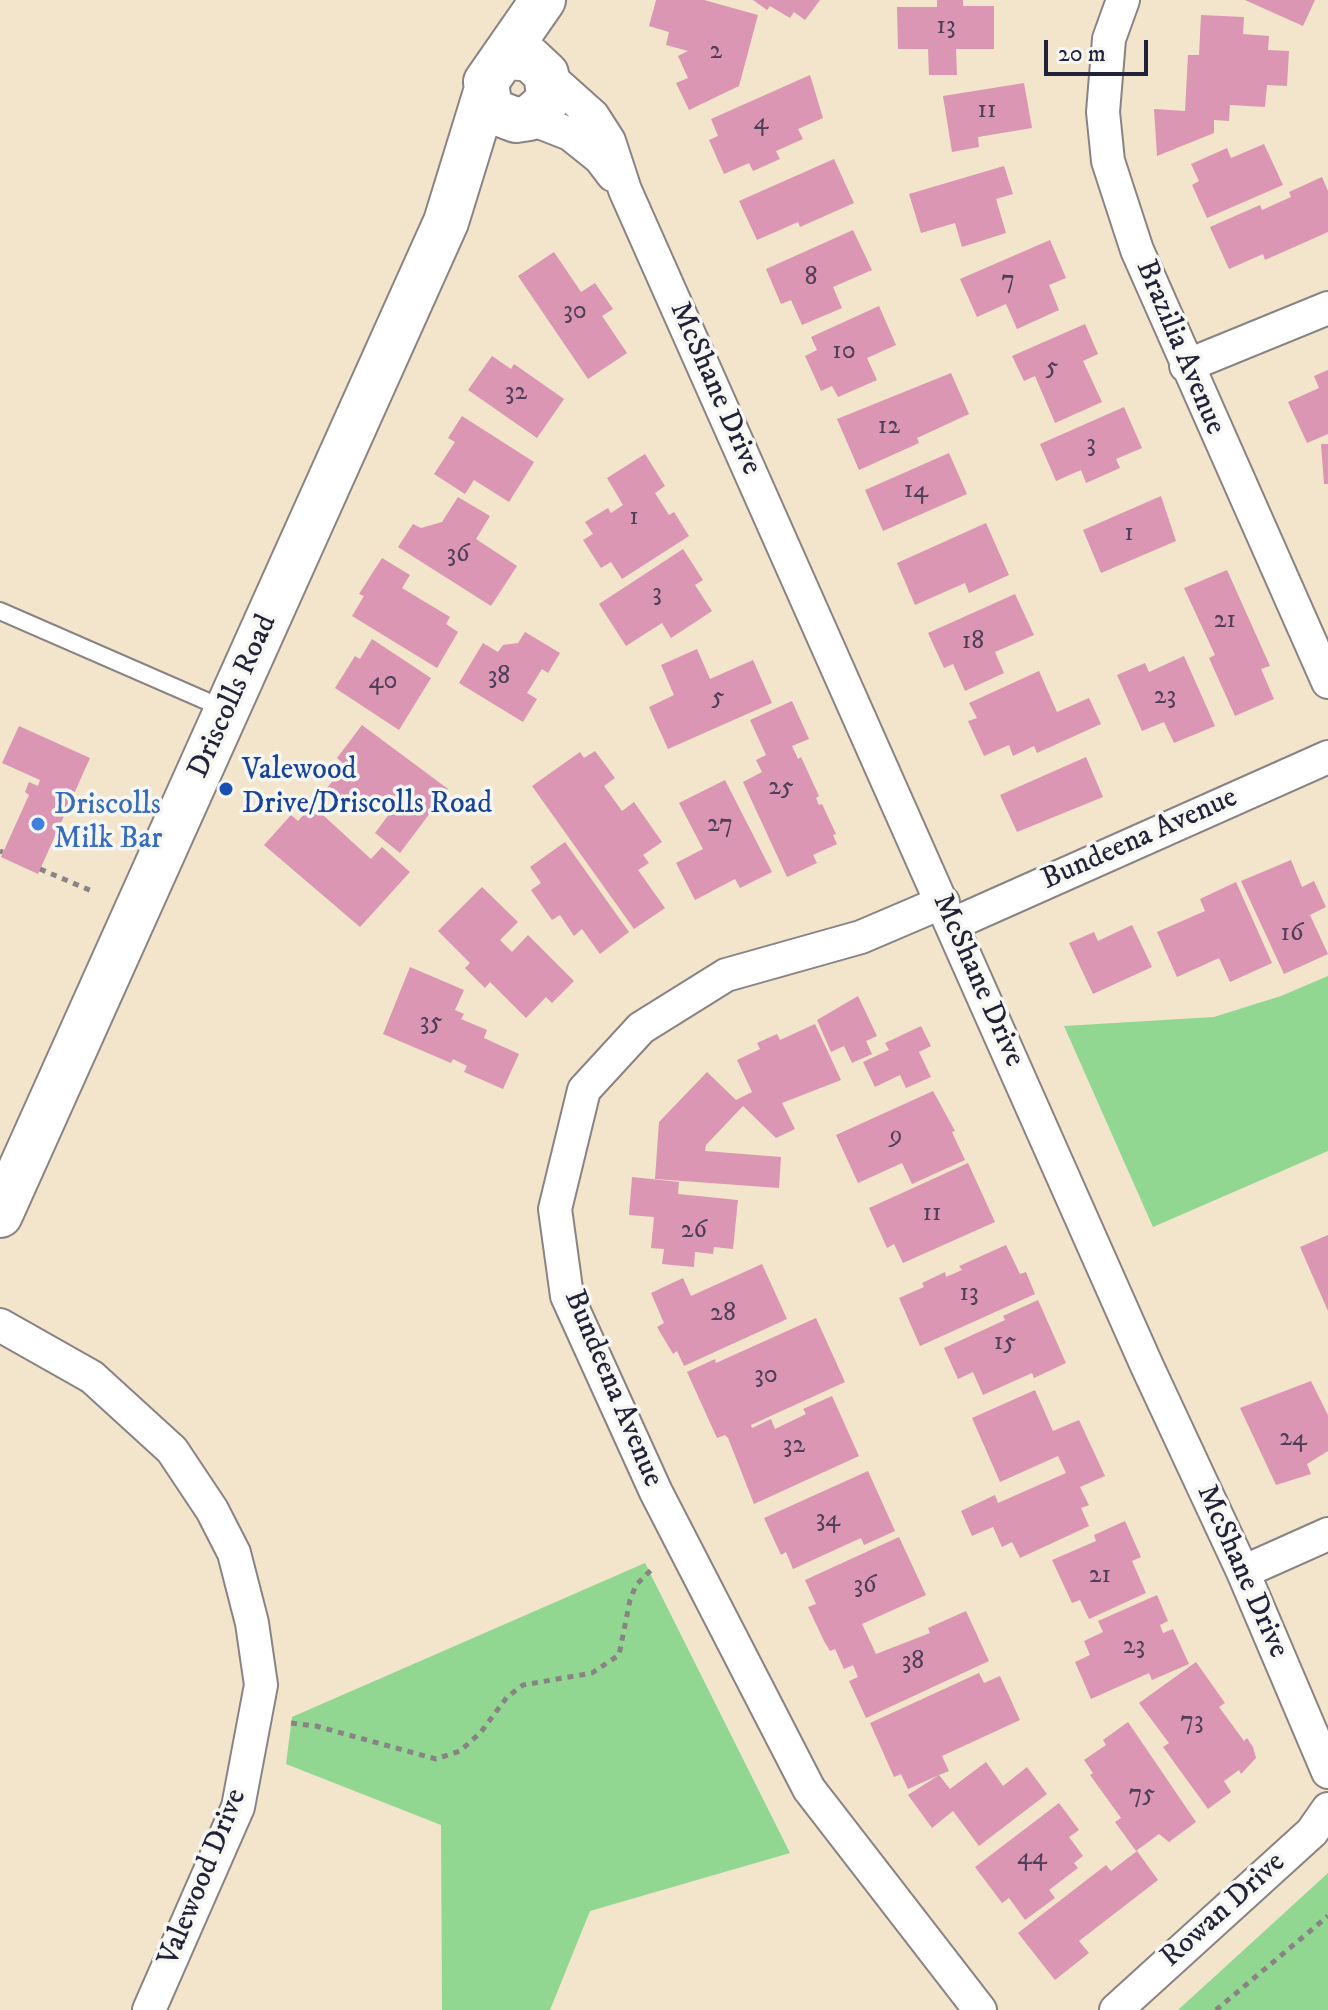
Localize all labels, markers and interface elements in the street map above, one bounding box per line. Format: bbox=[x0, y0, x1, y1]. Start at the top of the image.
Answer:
house number: 13 bbox=[936, 12, 956, 44]
scale bar bbox=[1048, 24, 1152, 74]
house number: 2 bbox=[710, 37, 722, 69]
text: 20 m bbox=[1058, 39, 1106, 69]
house number: 11 bbox=[977, 96, 997, 128]
house number: 4 bbox=[754, 108, 768, 140]
street label: Brazilia Avenue bbox=[1126, 255, 1232, 441]
house number: 8 bbox=[804, 263, 818, 295]
house number: 7 bbox=[1001, 266, 1015, 298]
house number: 30 bbox=[563, 297, 587, 329]
street label: McShane Drive bbox=[660, 297, 768, 481]
house number: 10 bbox=[832, 337, 856, 369]
house number: 5 bbox=[1046, 353, 1058, 385]
house number: 32 bbox=[505, 378, 527, 410]
house number: 12 bbox=[878, 412, 900, 444]
house number: 3 bbox=[1086, 430, 1096, 462]
house number: 14 bbox=[904, 476, 928, 508]
house number: 1 bbox=[629, 503, 639, 535]
house number: 1 bbox=[1124, 519, 1134, 551]
house number: 36 bbox=[446, 540, 470, 572]
house number: 3 bbox=[652, 579, 662, 611]
house number: 21 bbox=[1214, 606, 1236, 638]
street label: Driscolls Road bbox=[182, 610, 286, 784]
house number: 18 bbox=[962, 627, 984, 659]
house number: 38 bbox=[488, 662, 510, 694]
house number: 40 bbox=[369, 667, 397, 699]
house number: 23 bbox=[1154, 682, 1176, 714]
house number: 5 bbox=[712, 683, 724, 715]
place label: Valewood Drive/Driscolls Road bbox=[242, 754, 492, 824]
house number: 25 bbox=[768, 773, 794, 805]
marker: Valewood Drive/Driscolls Road bbox=[217, 780, 235, 798]
street label: Bundeena Avenue bbox=[1037, 781, 1243, 899]
place label: Driscolls Milk Bar bbox=[54, 789, 162, 860]
house number: 27 bbox=[707, 810, 733, 842]
marker: Driscolls Milk Bar bbox=[29, 815, 47, 833]
street label: McShane Drive bbox=[923, 889, 1031, 1073]
house number: 16 bbox=[1281, 919, 1303, 951]
house number: 35 bbox=[420, 1008, 442, 1040]
house number: 9 bbox=[890, 1121, 902, 1153]
house number: 11 bbox=[922, 1199, 942, 1231]
house number: 26 bbox=[681, 1216, 707, 1248]
house number: 13 bbox=[959, 1279, 979, 1311]
street label: Bundeena Avenue bbox=[554, 1285, 670, 1493]
house number: 28 bbox=[710, 1299, 736, 1331]
house number: 15 bbox=[994, 1328, 1016, 1360]
house number: 30 bbox=[754, 1361, 778, 1393]
house number: 24 bbox=[1279, 1424, 1307, 1456]
house number: 32 bbox=[783, 1431, 805, 1463]
street label: McShane Drive bbox=[1187, 1480, 1295, 1664]
house number: 34 bbox=[816, 1505, 840, 1537]
house number: 21 bbox=[1089, 1561, 1111, 1593]
house number: 36 bbox=[853, 1571, 877, 1603]
house number: 23 bbox=[1123, 1632, 1145, 1664]
house number: 38 bbox=[902, 1647, 924, 1679]
house number: 73 bbox=[1180, 1707, 1204, 1739]
house number: 75 bbox=[1129, 1780, 1155, 1812]
street label: Valewood Drive bbox=[152, 1784, 256, 1972]
house number: 44 bbox=[1017, 1843, 1047, 1875]
street label: Rowan Drive bbox=[1154, 1846, 1294, 1976]

